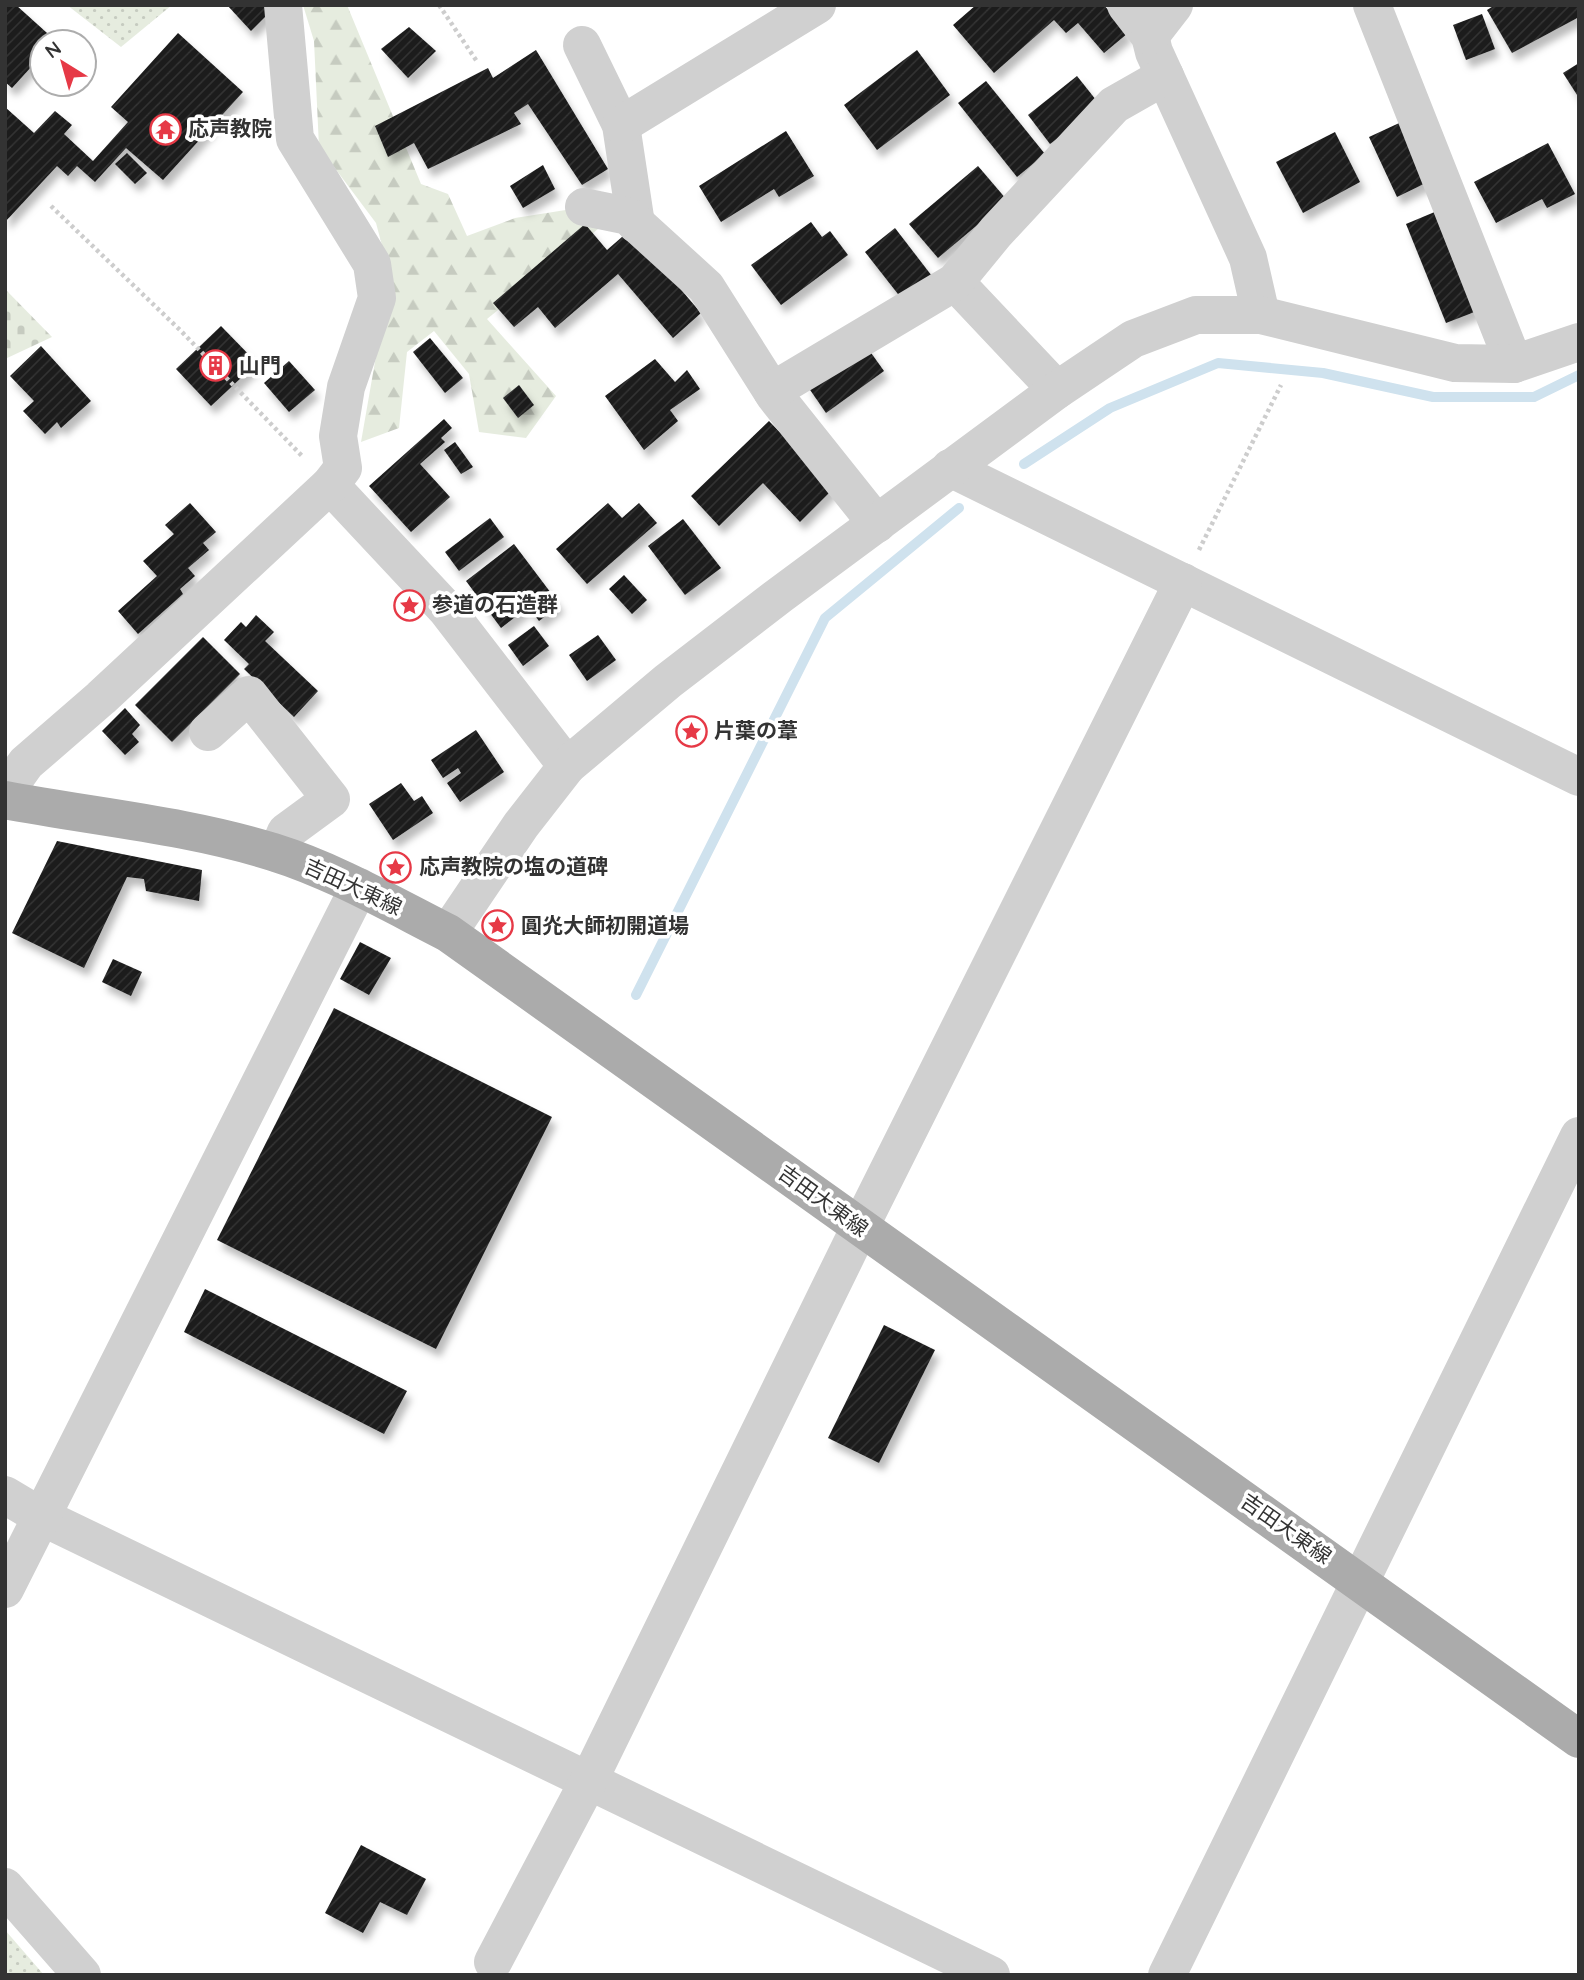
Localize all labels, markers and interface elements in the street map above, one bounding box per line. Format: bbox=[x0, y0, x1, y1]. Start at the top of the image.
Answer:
north arrow bbox=[28, 28, 98, 98]
text: N bbox=[40, 36, 66, 63]
temple icon: 応声教院 bbox=[148, 112, 182, 146]
place label: 応声教院 bbox=[188, 115, 272, 141]
building icon: 山門 bbox=[199, 349, 233, 383]
place label: 山門 bbox=[239, 352, 281, 378]
place icon: 参道の石造群 bbox=[392, 588, 426, 622]
place label: 参道の石造群 bbox=[432, 591, 558, 617]
place icon: 片葉の葦 bbox=[674, 714, 708, 748]
place label: 片葉の葦 bbox=[714, 717, 798, 743]
place icon: 応声教院の塩の道碑 bbox=[379, 850, 413, 884]
street label: 吉田大東線 bbox=[300, 852, 406, 920]
place label: 応声教院の塩の道碑 bbox=[419, 853, 608, 879]
place icon: 圓灮大師初開道場 bbox=[481, 909, 515, 943]
place label: 圓灮大師初開道場 bbox=[521, 912, 689, 938]
street label: 吉田大東線 bbox=[773, 1159, 874, 1242]
street label: 吉田大東線 bbox=[1236, 1487, 1337, 1569]

